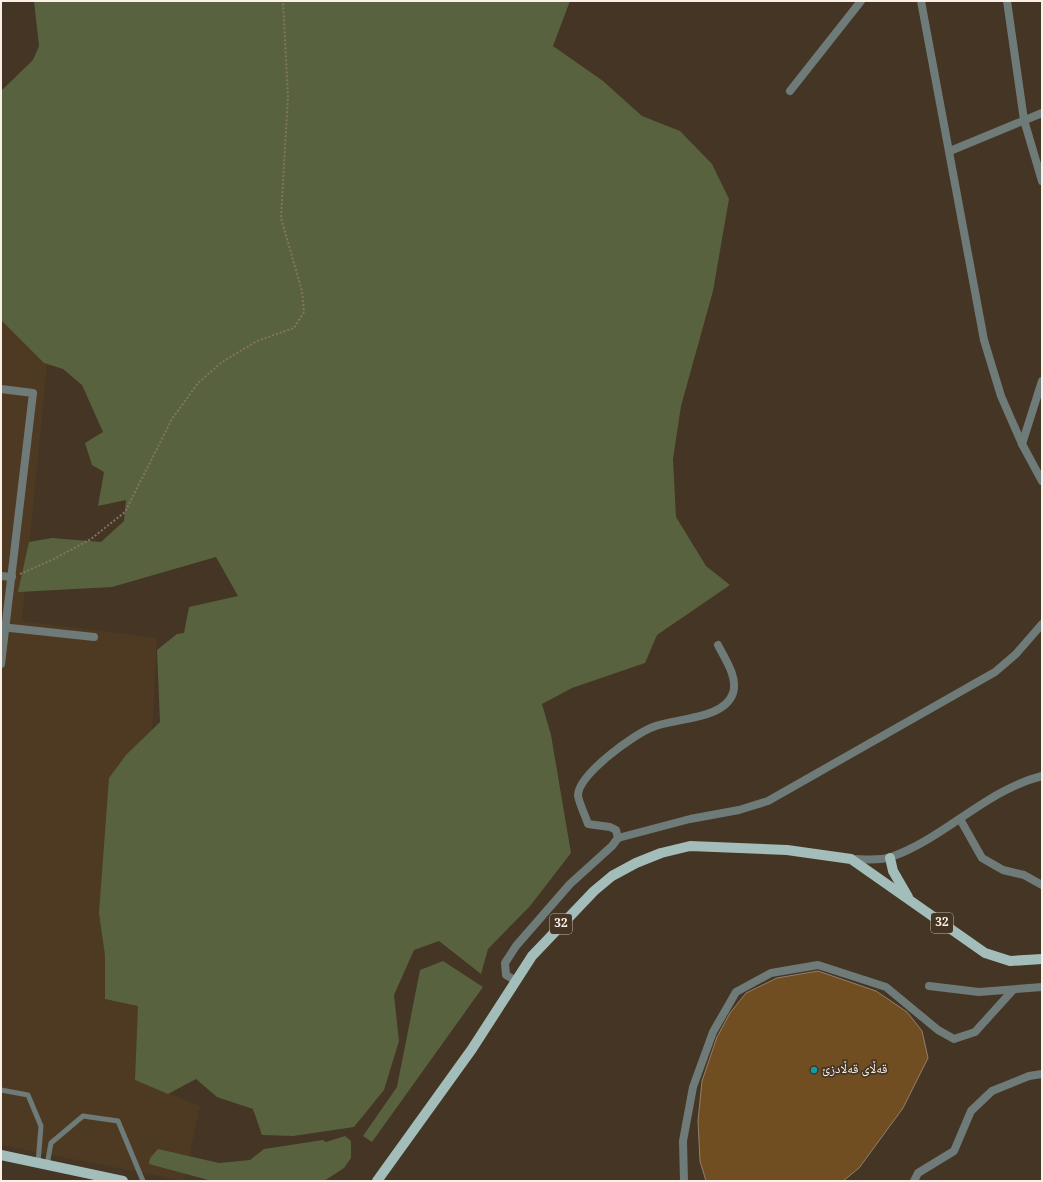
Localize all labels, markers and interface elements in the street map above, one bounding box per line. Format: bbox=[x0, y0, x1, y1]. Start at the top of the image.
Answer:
road number: 32 bbox=[931, 913, 953, 933]
road number: 32 bbox=[550, 914, 572, 934]
place label: قەڵای قەڵادزێ bbox=[822, 1059, 887, 1081]
marker: قەڵای قەڵادزێ bbox=[809, 1065, 819, 1075]

